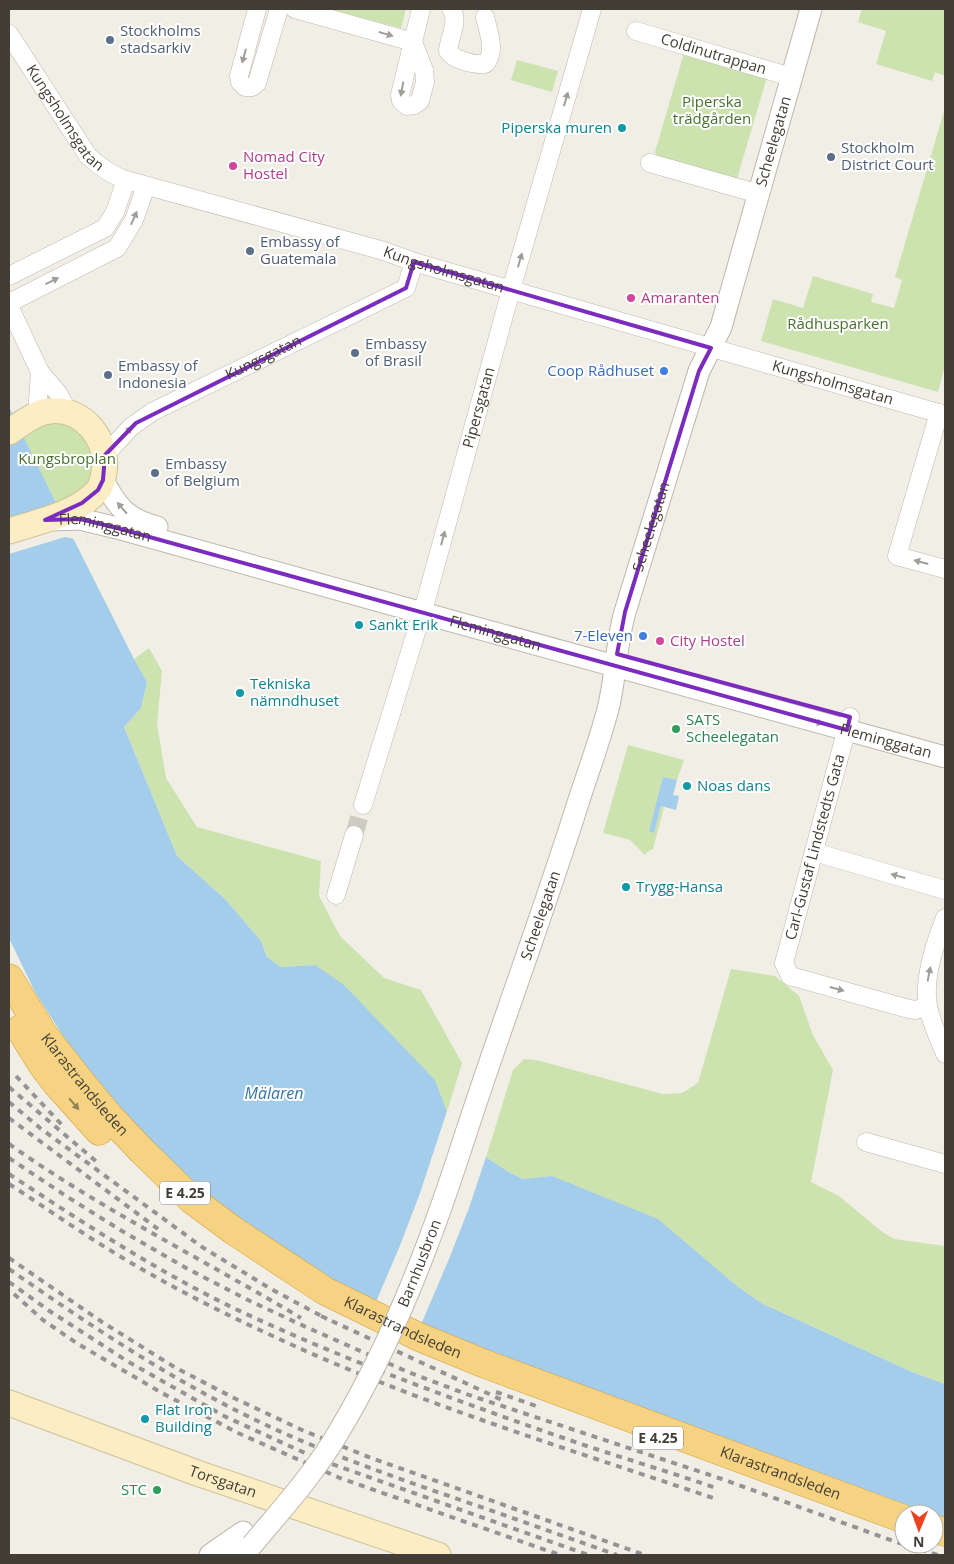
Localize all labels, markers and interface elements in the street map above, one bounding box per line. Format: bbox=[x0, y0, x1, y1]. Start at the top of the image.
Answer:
place label: Stockholms stadsarkiv bbox=[120, 20, 201, 57]
street label: Coldinutrappan bbox=[659, 28, 769, 78]
one-way arrow bbox=[379, 31, 394, 39]
marker: Stockholms stadsarkiv bbox=[104, 34, 116, 46]
one-way arrow bbox=[240, 48, 248, 63]
street label: Kungsholmsgatan bbox=[22, 60, 109, 175]
one-way arrow bbox=[397, 82, 405, 98]
one-way arrow bbox=[562, 91, 570, 106]
park label: Piperska trädgården bbox=[673, 91, 751, 128]
street label: Scheelegatan bbox=[750, 94, 795, 189]
place label: Piperska muren bbox=[501, 117, 612, 137]
marker: Piperska muren bbox=[616, 122, 628, 134]
place label: Stockholm District Court bbox=[841, 137, 934, 174]
place label: Nomad City Hostel bbox=[243, 146, 325, 183]
marker: Stockholm District Court bbox=[825, 151, 837, 163]
marker: Nomad City Hostel bbox=[227, 160, 239, 172]
one-way arrow bbox=[131, 211, 139, 225]
place label: Embassy of Guatemala bbox=[260, 231, 340, 268]
street label: Kungsholmsgatan bbox=[381, 241, 507, 297]
marker: Embassy of Guatemala bbox=[244, 245, 256, 257]
one-way arrow bbox=[516, 253, 524, 268]
one-way arrow bbox=[45, 277, 59, 285]
place label: Amaranten bbox=[641, 287, 719, 307]
marker: Amaranten bbox=[625, 292, 637, 304]
park label: Rådhusparken bbox=[787, 313, 889, 333]
street label: Kungsgatan bbox=[222, 330, 304, 384]
place label: Embassy of Brasil bbox=[365, 333, 427, 370]
marker: Embassy of Brasil bbox=[349, 347, 361, 359]
place label: Embassy of Indonesia bbox=[118, 355, 198, 392]
street label: Kungsholmsgatan bbox=[770, 355, 896, 409]
place label: Coop Rådhuset bbox=[547, 360, 654, 380]
street label: Pipersgatan bbox=[457, 365, 498, 450]
marker: Coop Rådhuset bbox=[658, 365, 670, 377]
marker: Embassy of Indonesia bbox=[102, 369, 114, 381]
one-way arrow bbox=[121, 426, 133, 438]
park label: Kungsbroplan bbox=[18, 448, 116, 468]
place label: Embassy of Belgium bbox=[165, 453, 240, 490]
marker: Embassy of Belgium bbox=[149, 467, 161, 479]
street label: Scheelegatan bbox=[627, 479, 673, 574]
one-way arrow bbox=[117, 502, 128, 515]
street label: Fleminggatan bbox=[58, 508, 154, 546]
one-way arrow bbox=[439, 531, 447, 546]
one-way arrow bbox=[914, 558, 929, 566]
street label: Fleminggatan bbox=[448, 610, 544, 655]
place label: Sankt Erik bbox=[369, 614, 438, 634]
marker: Sankt Erik bbox=[353, 619, 365, 631]
place label: 7-Eleven bbox=[574, 625, 633, 645]
marker: 7-Eleven bbox=[637, 630, 649, 642]
place label: City Hostel bbox=[670, 630, 745, 650]
marker: City Hostel bbox=[654, 635, 666, 647]
place label: Tekniska nämndhuset bbox=[250, 673, 339, 710]
marker: Tekniska nämndhuset bbox=[234, 687, 246, 699]
place label: SATS Scheelegatan bbox=[686, 709, 779, 746]
street label: Fleminggatan bbox=[838, 718, 934, 762]
one-way arrow bbox=[808, 719, 823, 727]
marker: SATS Scheelegatan bbox=[670, 723, 682, 735]
street label: Carl-Gustaf Lindstedts Gata bbox=[780, 752, 849, 942]
place label: Noas dans bbox=[697, 775, 771, 795]
marker: Noas dans bbox=[681, 780, 693, 792]
street label: Scheelegatan bbox=[515, 868, 564, 962]
one-way arrow bbox=[891, 872, 906, 880]
place label: Trygg-Hansa bbox=[636, 876, 723, 896]
marker: Trygg-Hansa bbox=[620, 881, 632, 893]
one-way arrow bbox=[925, 966, 933, 981]
one-way arrow bbox=[830, 986, 845, 994]
street label: Klarastrandsleden bbox=[37, 1029, 133, 1140]
water label: Mälaren bbox=[244, 1082, 304, 1104]
one-way arrow bbox=[68, 1097, 80, 1109]
road number: E 4.25 bbox=[160, 1182, 210, 1204]
street label: Barnhusbron bbox=[392, 1216, 445, 1310]
street label: Klarastrandsleden bbox=[341, 1291, 465, 1362]
place label: Flat Iron Building bbox=[155, 1399, 213, 1436]
marker: Flat Iron Building bbox=[139, 1413, 151, 1425]
road number: E 4.25 bbox=[633, 1426, 683, 1450]
street label: Klarastrandsleden bbox=[718, 1441, 844, 1504]
street label: Torsgatan bbox=[187, 1460, 260, 1502]
place label: STC bbox=[121, 1479, 147, 1499]
marker: STC bbox=[151, 1484, 163, 1496]
north arrow bbox=[894, 1504, 944, 1554]
text: N bbox=[913, 1533, 925, 1552]

